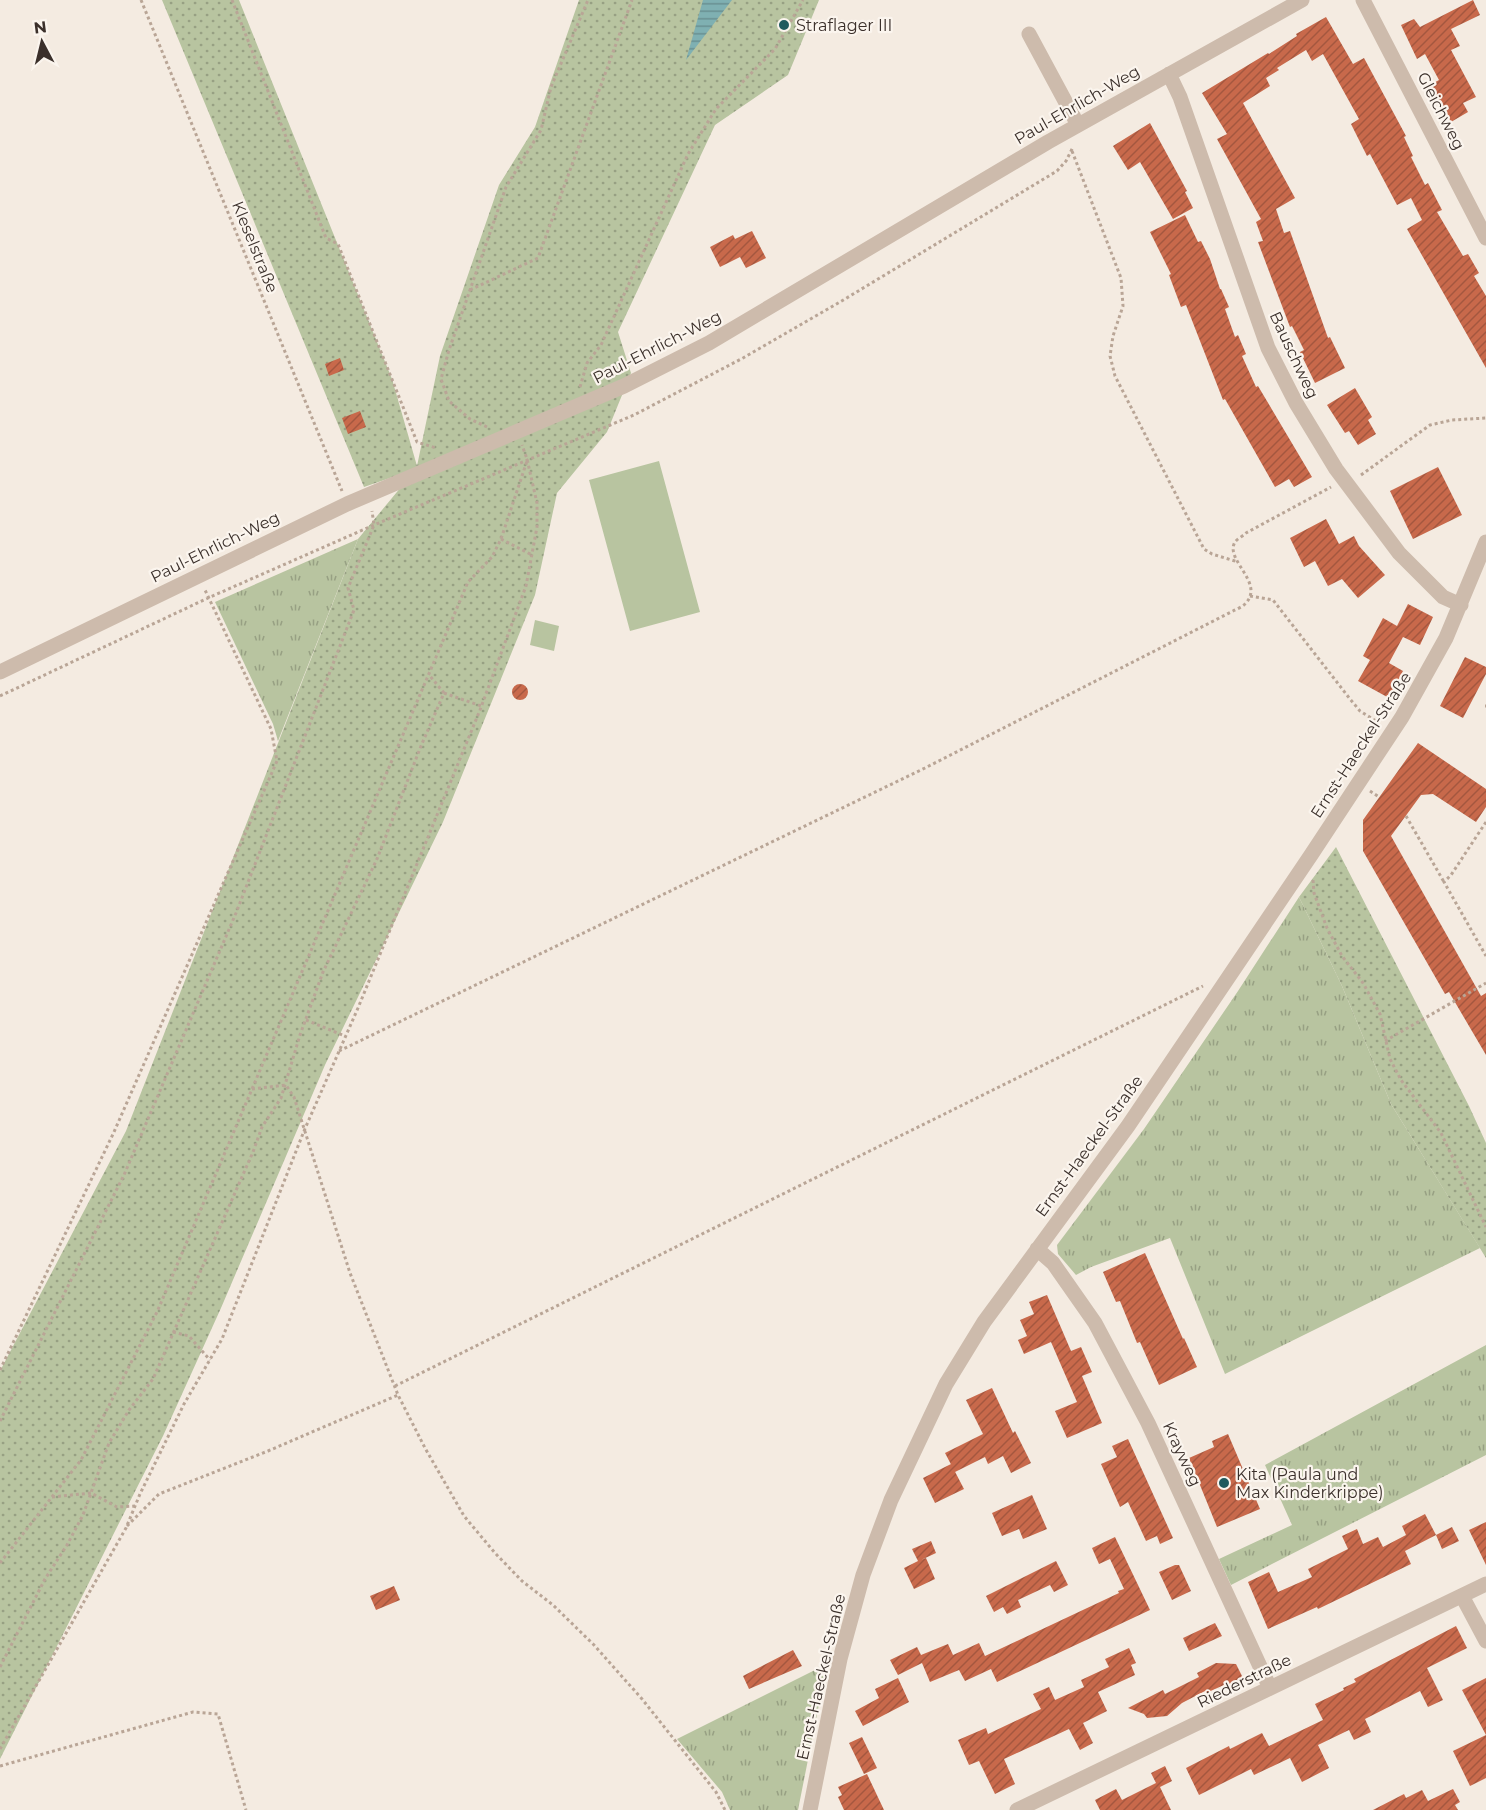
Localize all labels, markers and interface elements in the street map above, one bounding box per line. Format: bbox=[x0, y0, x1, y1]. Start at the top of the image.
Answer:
north arrow bbox=[12, 12, 72, 72]
place label: Straflager III bbox=[796, 16, 892, 35]
text: N bbox=[33, 17, 48, 38]
marker: Straflager III bbox=[777, 18, 791, 32]
street label: Paul-Ehrlich-Weg bbox=[1011, 61, 1143, 149]
street label: Gleichweg bbox=[1413, 69, 1469, 153]
street label: Kleselstraße bbox=[228, 198, 282, 296]
street label: Paul-Ehrlich-Weg bbox=[590, 306, 724, 388]
street label: Bauschweg bbox=[1266, 308, 1322, 402]
street label: Paul-Ehrlich-Weg bbox=[147, 507, 283, 587]
street label: Ernst-Haeckel-Straße bbox=[1307, 669, 1415, 821]
street label: Ernst-Haeckel-Straße bbox=[1031, 1072, 1147, 1220]
street label: Krayweg bbox=[1159, 1419, 1205, 1489]
place label: Kita (Paula und Max Kinderkrippe) bbox=[1236, 1465, 1383, 1502]
marker: Kita (Paula und Max Kinderkrippe) bbox=[1217, 1476, 1231, 1490]
street label: Ernst-Haeckel-Straße bbox=[793, 1592, 849, 1762]
street label: Riederstraße bbox=[1194, 1650, 1294, 1712]

